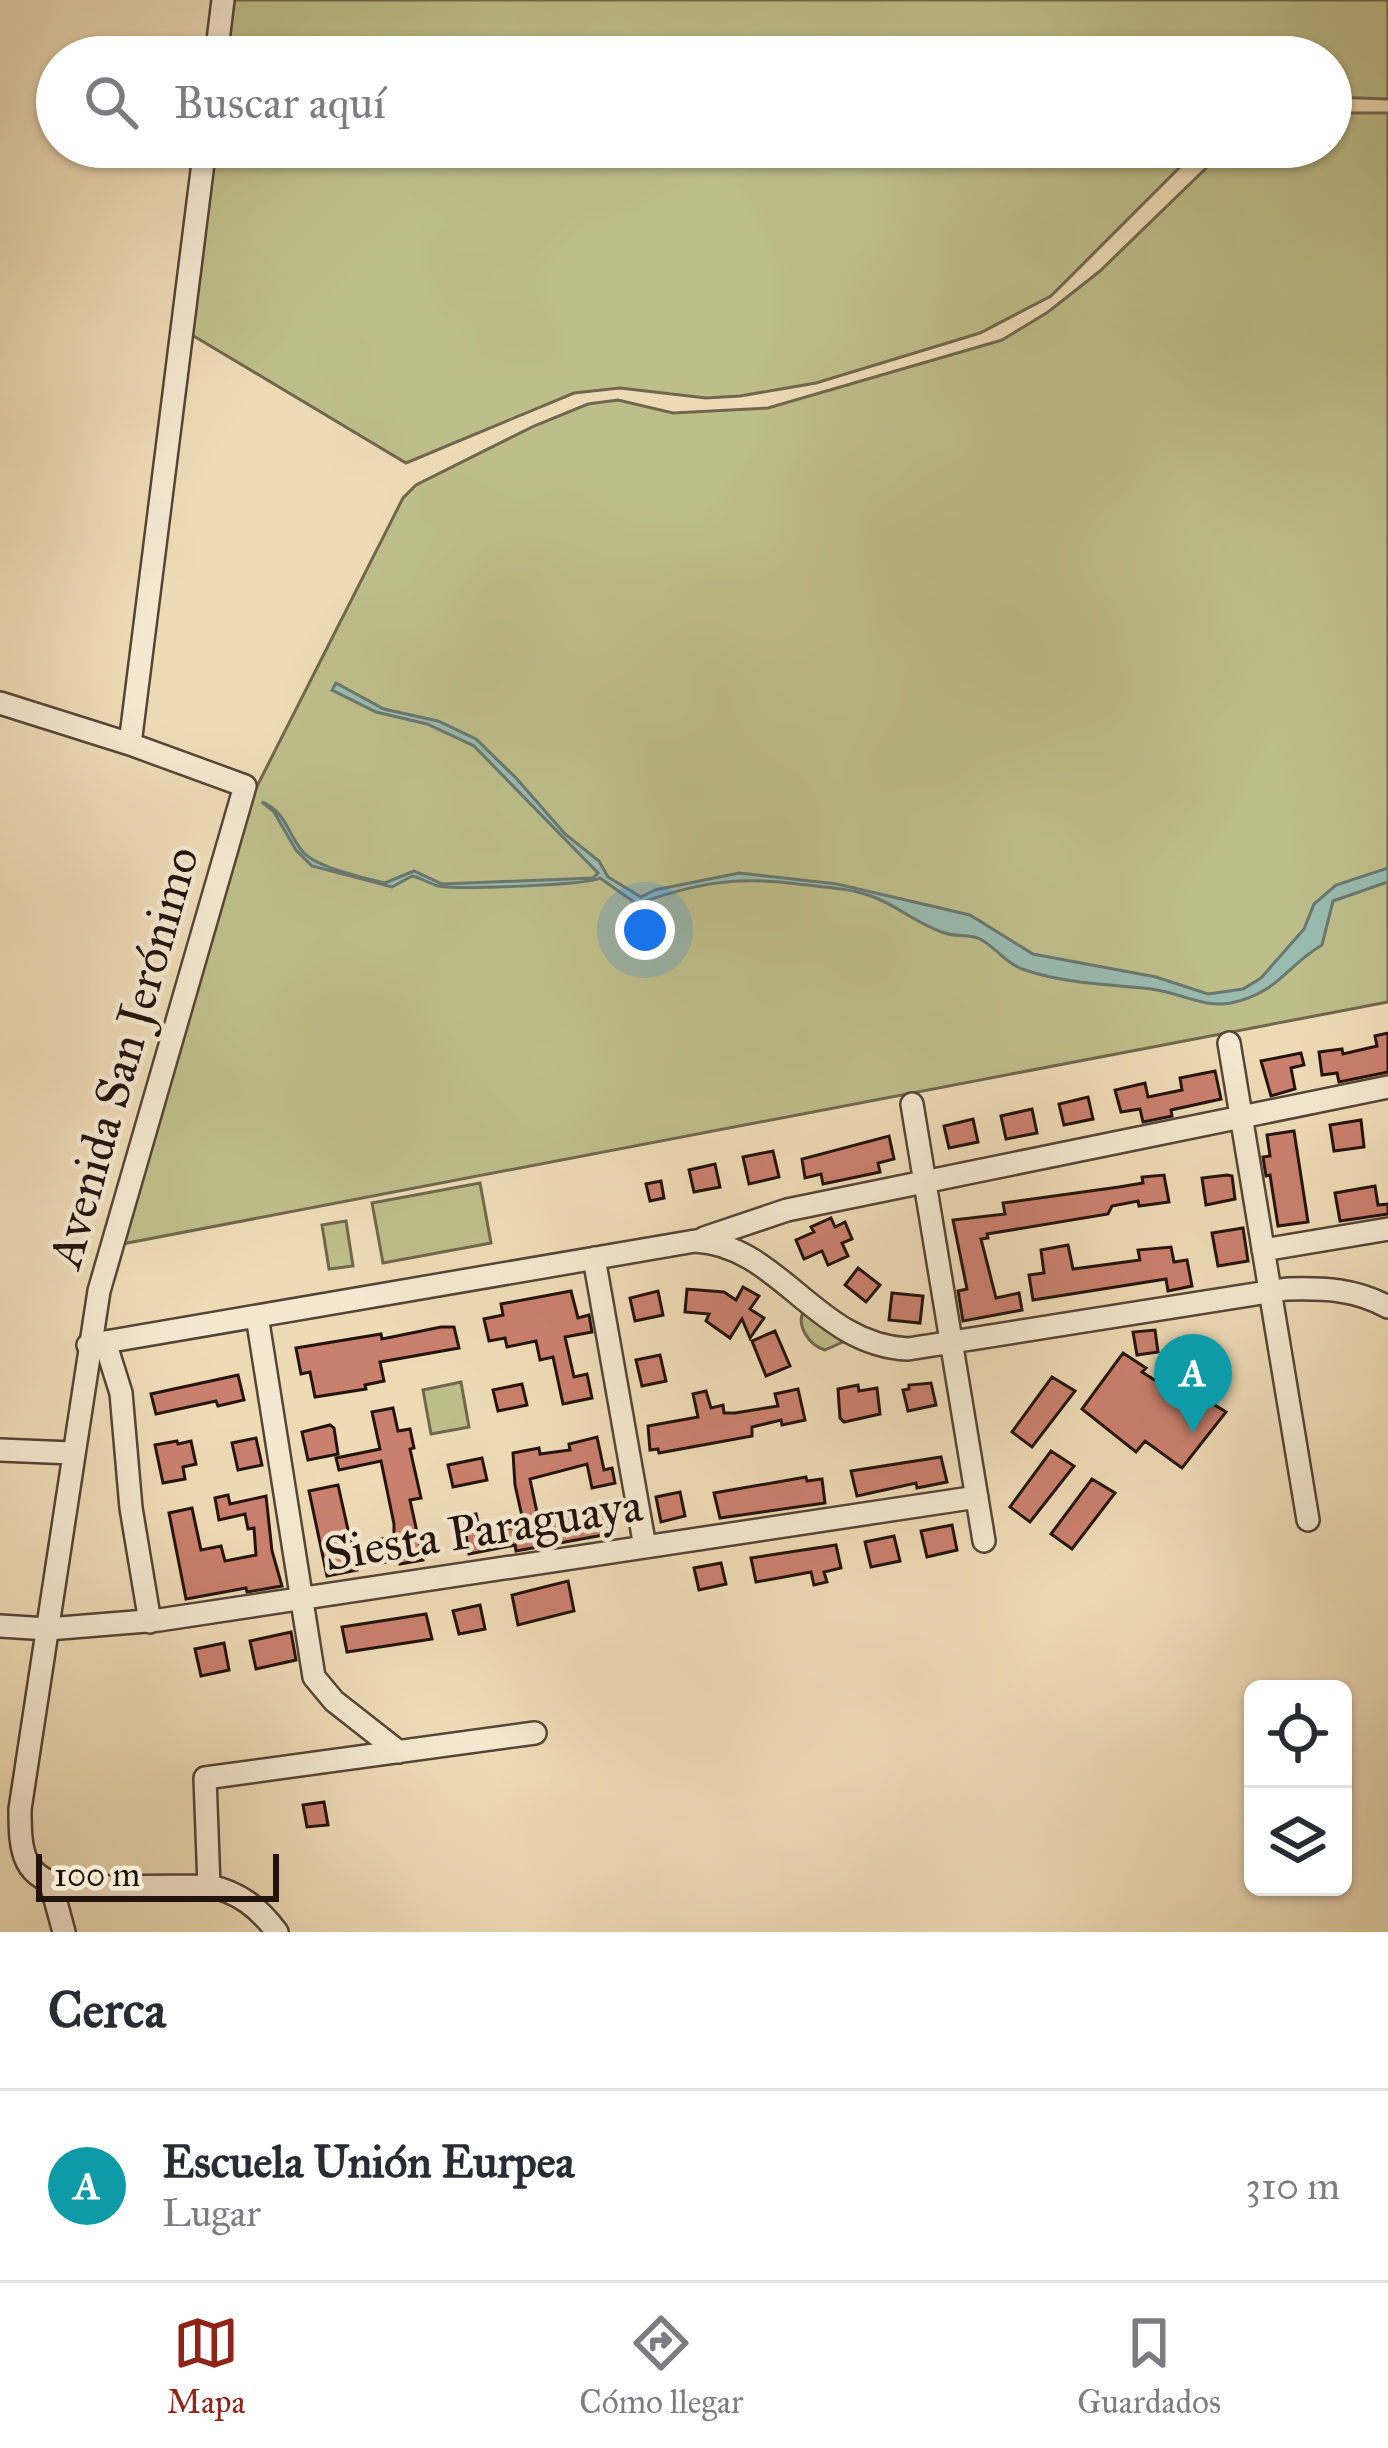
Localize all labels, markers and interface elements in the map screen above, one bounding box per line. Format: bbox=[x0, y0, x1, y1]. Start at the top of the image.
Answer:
search box bbox=[36, 36, 1352, 168]
icon: search bbox=[78, 69, 144, 135]
text: Buscar aquí bbox=[174, 75, 386, 130]
street label: Avenida San Jerónimo bbox=[34, 840, 211, 1276]
your location bbox=[615, 900, 675, 960]
pin: A bbox=[1154, 1334, 1232, 1433]
street label: Siesta Paraguaya bbox=[320, 1475, 647, 1583]
map controls bbox=[1244, 1680, 1352, 1896]
button: locate bbox=[1244, 1680, 1352, 1788]
button: layers bbox=[1244, 1788, 1352, 1896]
scale bar bbox=[36, 1848, 279, 1901]
text: 100 m bbox=[54, 1855, 140, 1895]
text: Cerca bbox=[48, 1979, 166, 2041]
text: Escuela Unión Eurpea bbox=[162, 2134, 575, 2189]
text: A bbox=[74, 2162, 100, 2210]
text: 310 m bbox=[1245, 2162, 1340, 2210]
text: Lugar bbox=[162, 2189, 261, 2237]
tab: Mapa bbox=[167, 2310, 245, 2422]
tab: Cómo llegar bbox=[579, 2310, 743, 2422]
tab: Guardados bbox=[1077, 2310, 1221, 2422]

